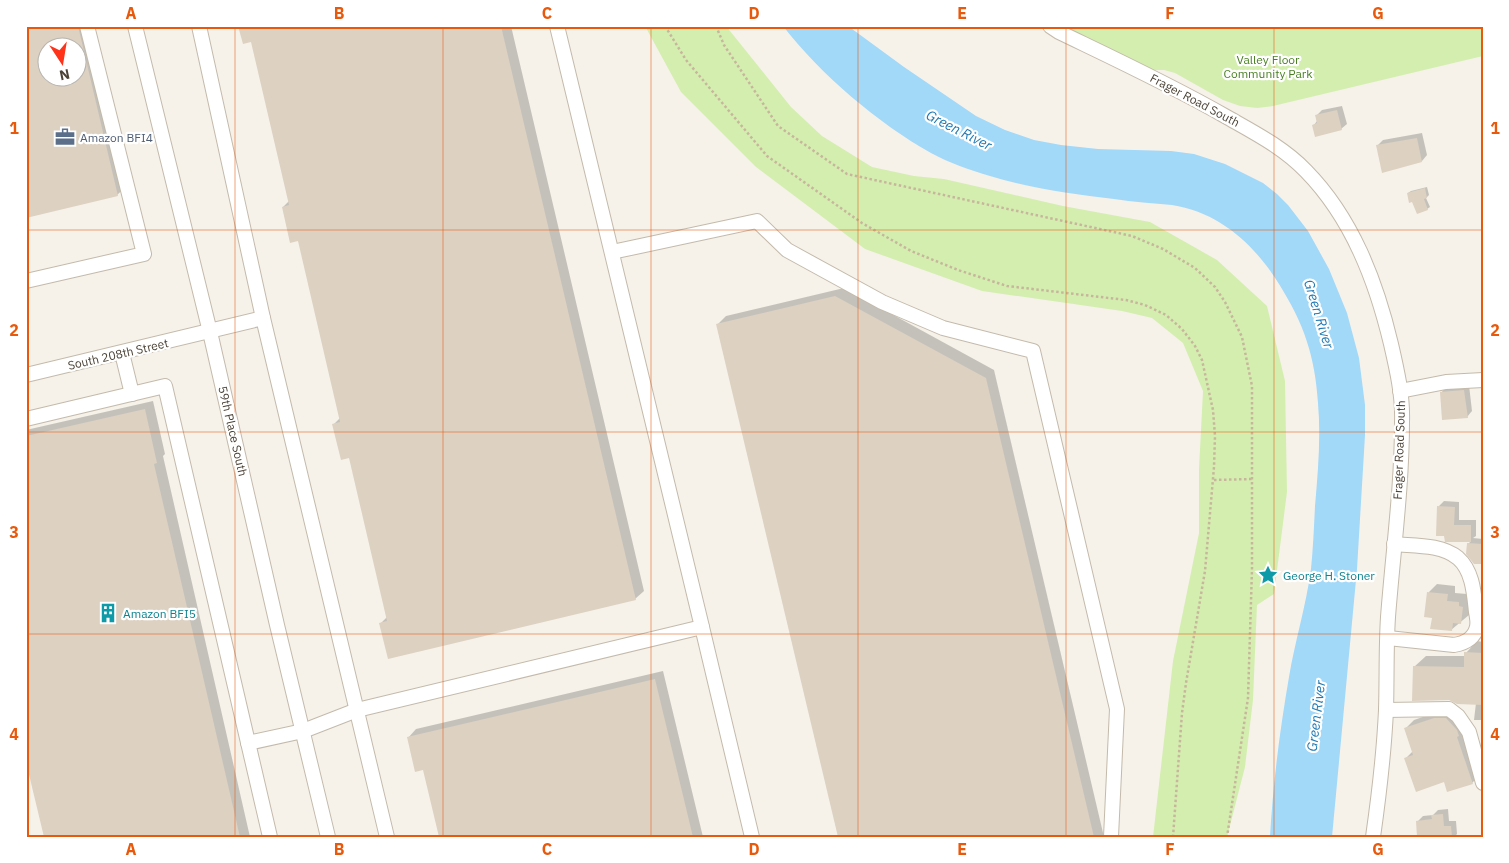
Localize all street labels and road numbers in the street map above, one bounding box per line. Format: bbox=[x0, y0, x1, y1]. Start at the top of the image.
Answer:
street label: Frager Road South bbox=[1148, 70, 1242, 130]
street label: South 208th Street bbox=[66, 335, 170, 373]
street label: 59th Place South bbox=[215, 384, 251, 478]
street label: Frager Road South bbox=[1390, 400, 1408, 500]

